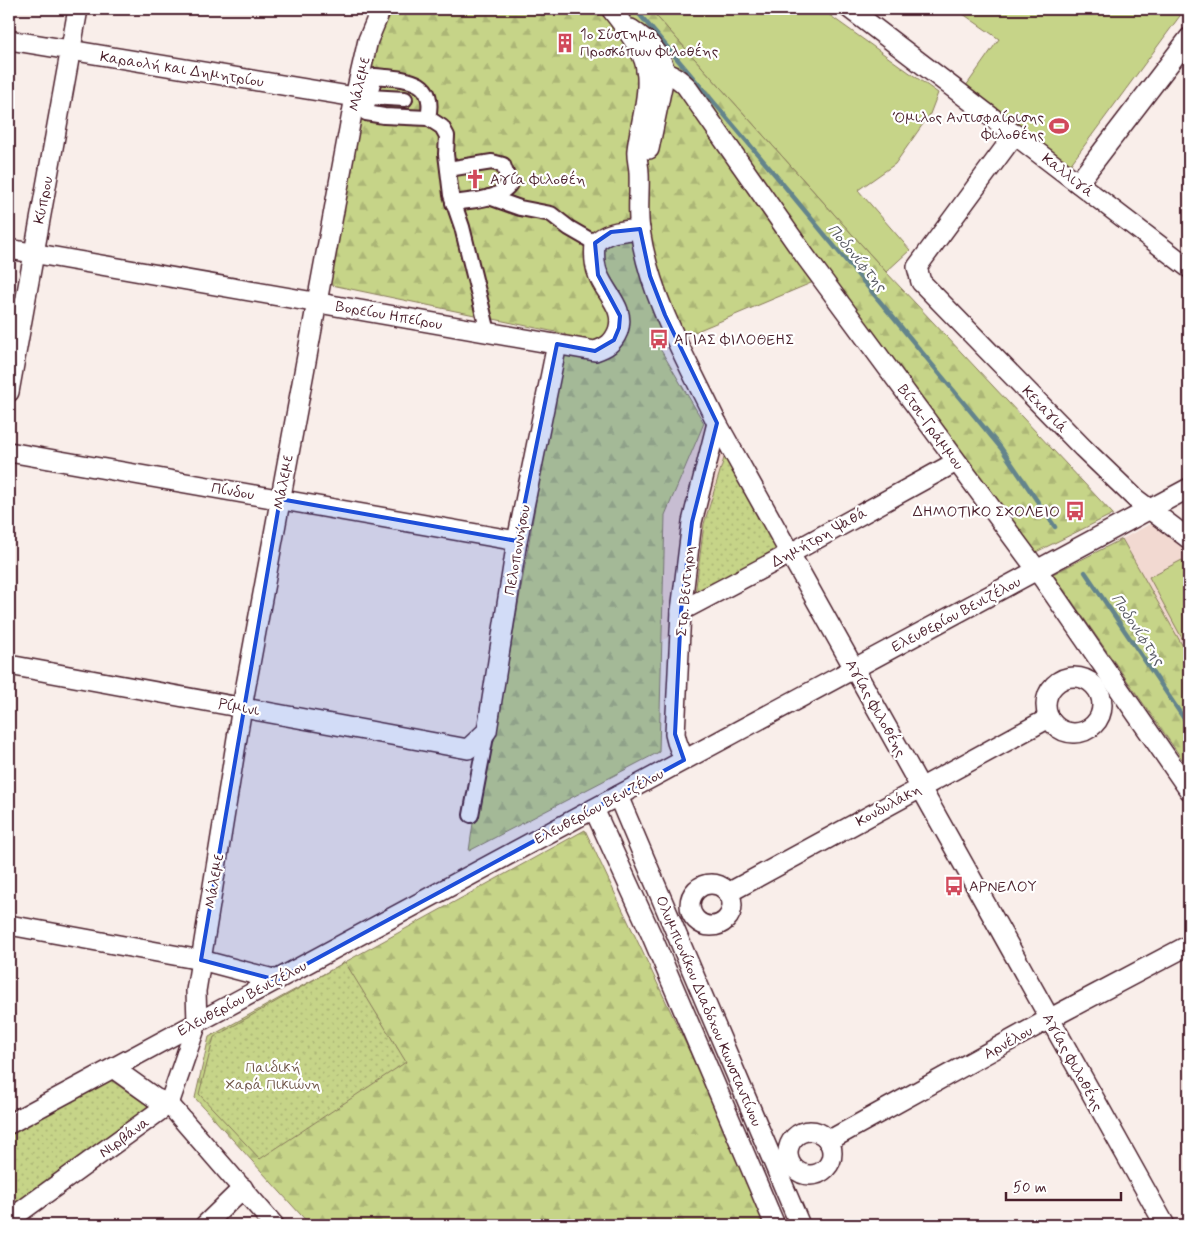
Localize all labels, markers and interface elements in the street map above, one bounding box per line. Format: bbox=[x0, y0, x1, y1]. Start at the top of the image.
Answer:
place label: 1ο Σύστημα Προσκόπων Φιλοθέης bbox=[580, 25, 719, 62]
building icon: 1ο Σύστημα Προσκόπων Φιλοθέης bbox=[554, 32, 576, 54]
street label: Καραολή και Δημητρίου bbox=[99, 47, 265, 93]
street label: Μάλεμε bbox=[344, 55, 376, 113]
place label: Όμιλος Αντισφαίρισης Φιλοθέης bbox=[892, 108, 1044, 145]
sports icon: Όμιλος Αντισφαίρισης Φιλοθέης bbox=[1048, 115, 1070, 137]
street label: Καλλιγά bbox=[1037, 149, 1098, 203]
church icon: Αγία Φιλοθέη bbox=[464, 168, 486, 190]
place label: Αγία Φιλοθέη bbox=[490, 170, 586, 190]
street label: Κύπρου bbox=[30, 175, 58, 226]
water label: Ποδονίφτης bbox=[822, 220, 892, 297]
street label: Βορείου Ηπείρου bbox=[334, 297, 444, 335]
bus stop icon: ΑΓΙΑΣ ΦΙΛΟΘΕΗΣ bbox=[648, 328, 670, 350]
place label: ΑΓΙΑΣ ΦΙΛΟΘΕΗΣ bbox=[674, 330, 794, 350]
street label: Βίτσι-Γράμμου bbox=[892, 381, 968, 475]
street label: Κεχαγιά bbox=[1017, 382, 1072, 438]
street label: Μάλεμε bbox=[269, 453, 299, 511]
street label: Πίνδου bbox=[210, 478, 256, 506]
bus stop icon: ΔΗΜΟΤΙΚΟ ΣΧΟΛΕΙΟ bbox=[1064, 500, 1086, 522]
place label: ΔΗΜΟΤΙΚΟ ΣΧΟΛΕΙΟ bbox=[913, 502, 1060, 522]
street label: Πελοποννήσου bbox=[500, 503, 536, 597]
street label: Δημήτρη Ψαθά bbox=[768, 503, 871, 572]
street label: Στρ. Βεντηρη bbox=[672, 545, 700, 637]
street label: Ελευθερίου Βενιζέλου bbox=[888, 572, 1025, 657]
water label: Ποδονίφτης bbox=[1106, 590, 1170, 671]
street label: Αγίας Φιλοθέης bbox=[840, 656, 910, 761]
street label: Ρίμινι bbox=[217, 695, 262, 722]
street label: Ελευθερίου Βενιζέλου bbox=[531, 764, 668, 849]
street label: Κονδυλάκη bbox=[852, 780, 925, 832]
street label: Μάλεμε bbox=[201, 852, 229, 910]
bus stop icon: ΑΡΝΕΛΟΥ bbox=[943, 875, 965, 897]
place label: ΑΡΝΕΛΟΥ bbox=[969, 877, 1037, 897]
street label: Ολυμπιονίκου Διαδόχου Κωνσταντίνου bbox=[650, 893, 766, 1130]
street label: Ελευθερίου Βενιζέλου bbox=[174, 956, 311, 1041]
street label: Αγίας Φιλοθέης bbox=[1037, 1010, 1107, 1115]
street label: Αρνέλου bbox=[980, 1021, 1037, 1065]
park label: Παιδική Χαρά Πικιώνη bbox=[225, 1058, 321, 1095]
street label: Νιρβάνα bbox=[95, 1113, 154, 1163]
scale bar bbox=[1006, 1169, 1120, 1201]
text: 50 m bbox=[1013, 1178, 1047, 1198]

